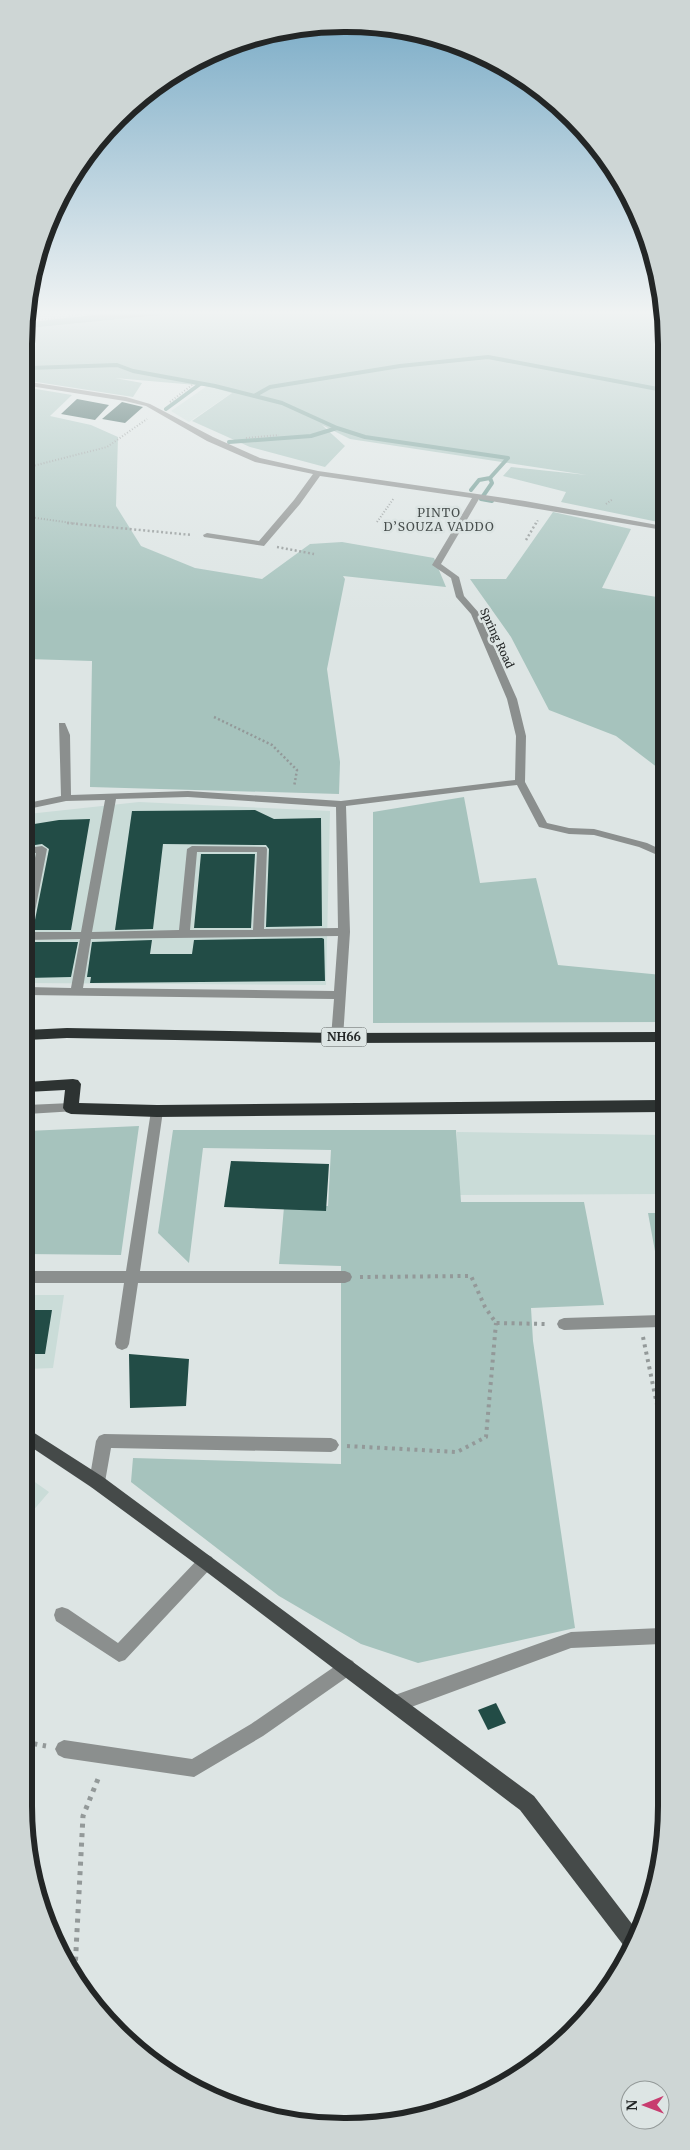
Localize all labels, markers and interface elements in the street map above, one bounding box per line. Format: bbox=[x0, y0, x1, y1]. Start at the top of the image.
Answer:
district label: PINTO D’SOUZA VADDO bbox=[383, 505, 495, 534]
street label: Spring Road bbox=[477, 606, 517, 671]
road number: NH66 bbox=[322, 1028, 366, 1046]
north arrow bbox=[620, 2080, 670, 2130]
text: N bbox=[623, 2100, 641, 2111]

